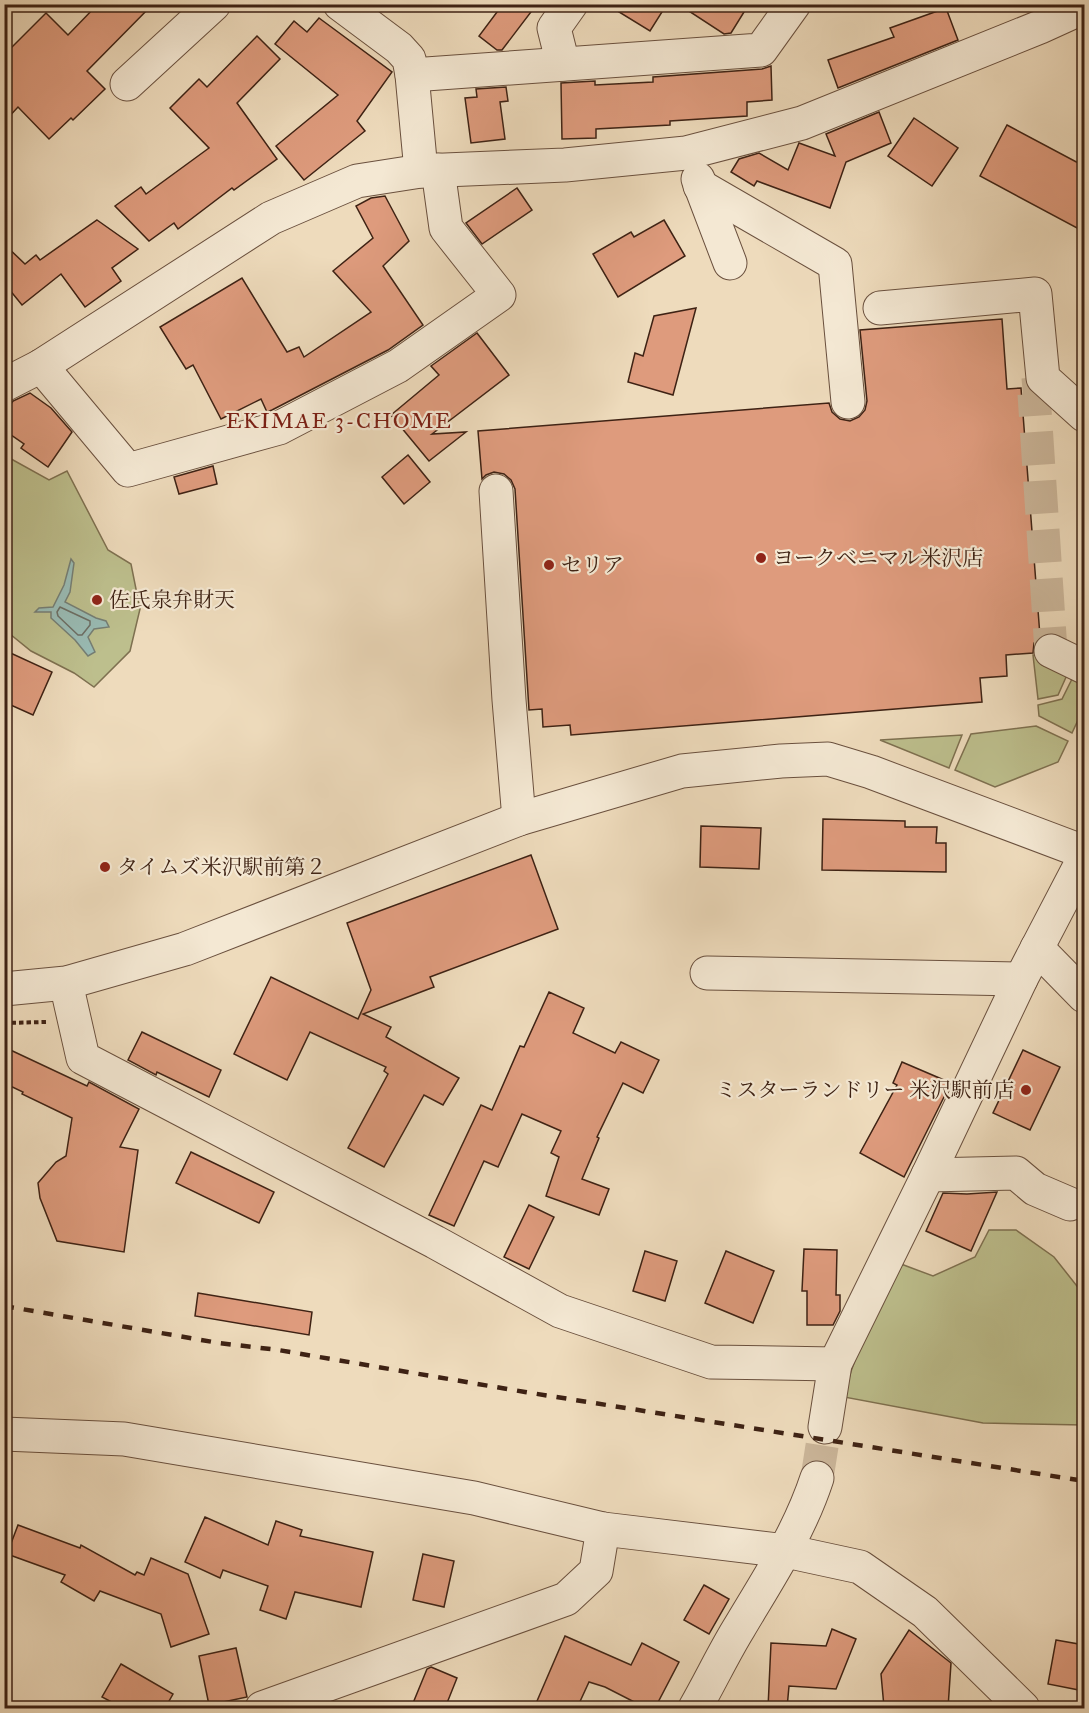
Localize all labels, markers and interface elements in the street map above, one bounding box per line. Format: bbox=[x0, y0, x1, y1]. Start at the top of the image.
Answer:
district label: EKIMAE 3-CHOME bbox=[226, 407, 452, 434]
place label: ヨークベニマル米沢店 bbox=[773, 545, 983, 571]
marker: ヨークベニマル米沢店 bbox=[754, 551, 768, 565]
place label: セリア bbox=[561, 552, 624, 578]
marker: セリア bbox=[542, 558, 556, 572]
place label: 佐氏泉弁財天 bbox=[109, 587, 235, 613]
marker: 佐氏泉弁財天 bbox=[90, 593, 104, 607]
place label: タイムズ米沢駅前第２ bbox=[117, 854, 327, 880]
marker: タイムズ米沢駅前第２ bbox=[98, 860, 112, 874]
place label: ミスターランドリー 米沢駅前店 bbox=[715, 1077, 1014, 1103]
marker: ミスターランドリー 米沢駅前店 bbox=[1019, 1083, 1033, 1097]

